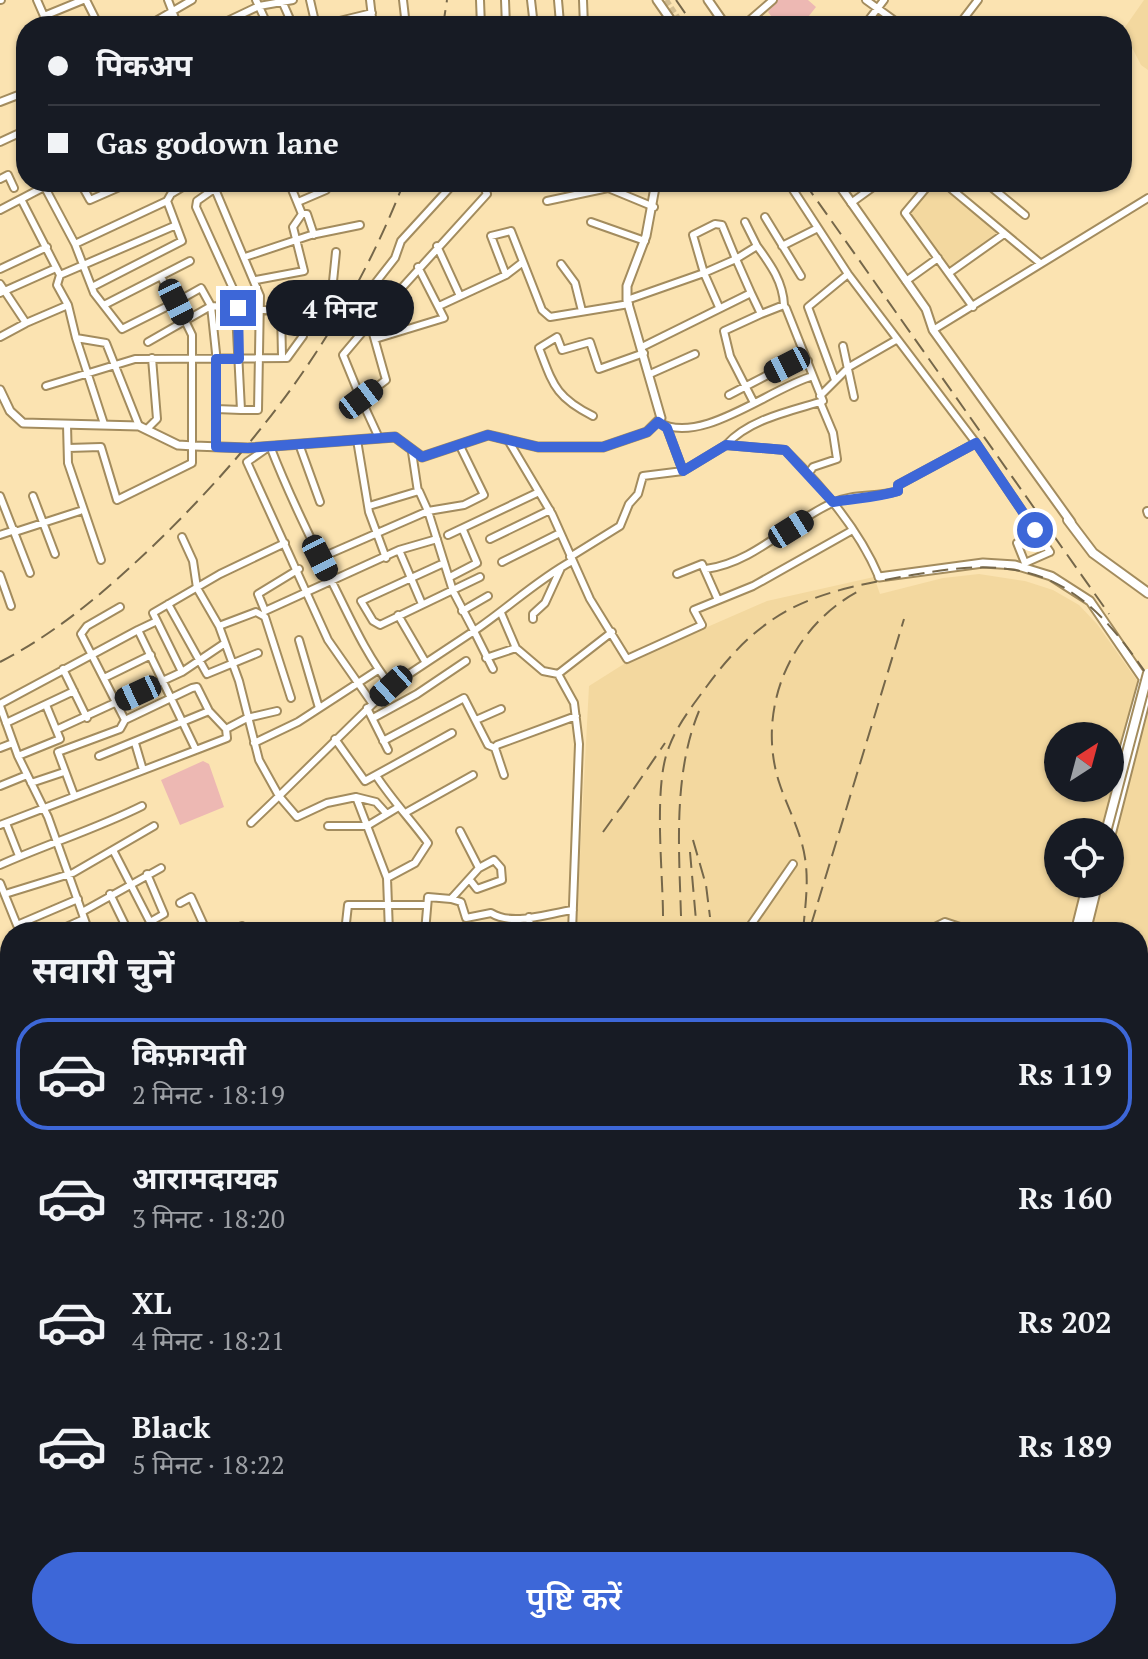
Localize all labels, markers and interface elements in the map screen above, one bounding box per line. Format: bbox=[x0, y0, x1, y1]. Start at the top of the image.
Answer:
text: पिकअप bbox=[96, 45, 192, 85]
text: Gas godown lane bbox=[96, 123, 339, 163]
car bbox=[155, 275, 197, 329]
callout: 4 मिनट bbox=[266, 280, 414, 336]
route end bbox=[220, 290, 256, 326]
text: 4 मिनट bbox=[303, 291, 377, 325]
car bbox=[760, 343, 814, 387]
car bbox=[335, 375, 387, 423]
car bbox=[764, 506, 818, 552]
route start bbox=[1017, 512, 1053, 548]
car bbox=[298, 531, 342, 585]
car bbox=[365, 661, 417, 711]
car bbox=[111, 672, 165, 714]
north arrow bbox=[1044, 722, 1124, 802]
map controls bbox=[1044, 722, 1124, 898]
button: locate bbox=[1044, 818, 1124, 898]
text: सवारी चुनें bbox=[32, 946, 174, 993]
text: किफ़ायती bbox=[132, 1034, 246, 1074]
icon: car bbox=[36, 1038, 108, 1110]
text: Rs 119 bbox=[1019, 1054, 1112, 1094]
text: 2 मिनट · 18:19 bbox=[132, 1077, 285, 1111]
text: आरामदायक bbox=[132, 1158, 278, 1198]
icon: car bbox=[36, 1162, 108, 1234]
text: Rs 160 bbox=[1019, 1178, 1112, 1218]
text: 3 मिनट · 18:20 bbox=[132, 1201, 285, 1235]
text: XL bbox=[132, 1283, 171, 1323]
icon: car bbox=[36, 1286, 108, 1358]
text: Rs 202 bbox=[1019, 1302, 1112, 1342]
text: 4 मिनट · 18:21 bbox=[132, 1323, 285, 1357]
text: Black bbox=[132, 1407, 210, 1447]
icon: car bbox=[36, 1410, 108, 1482]
text: Rs 189 bbox=[1019, 1426, 1112, 1466]
text: 5 मिनट · 18:22 bbox=[132, 1447, 285, 1481]
button: पुष्टि करें bbox=[32, 1552, 1116, 1644]

